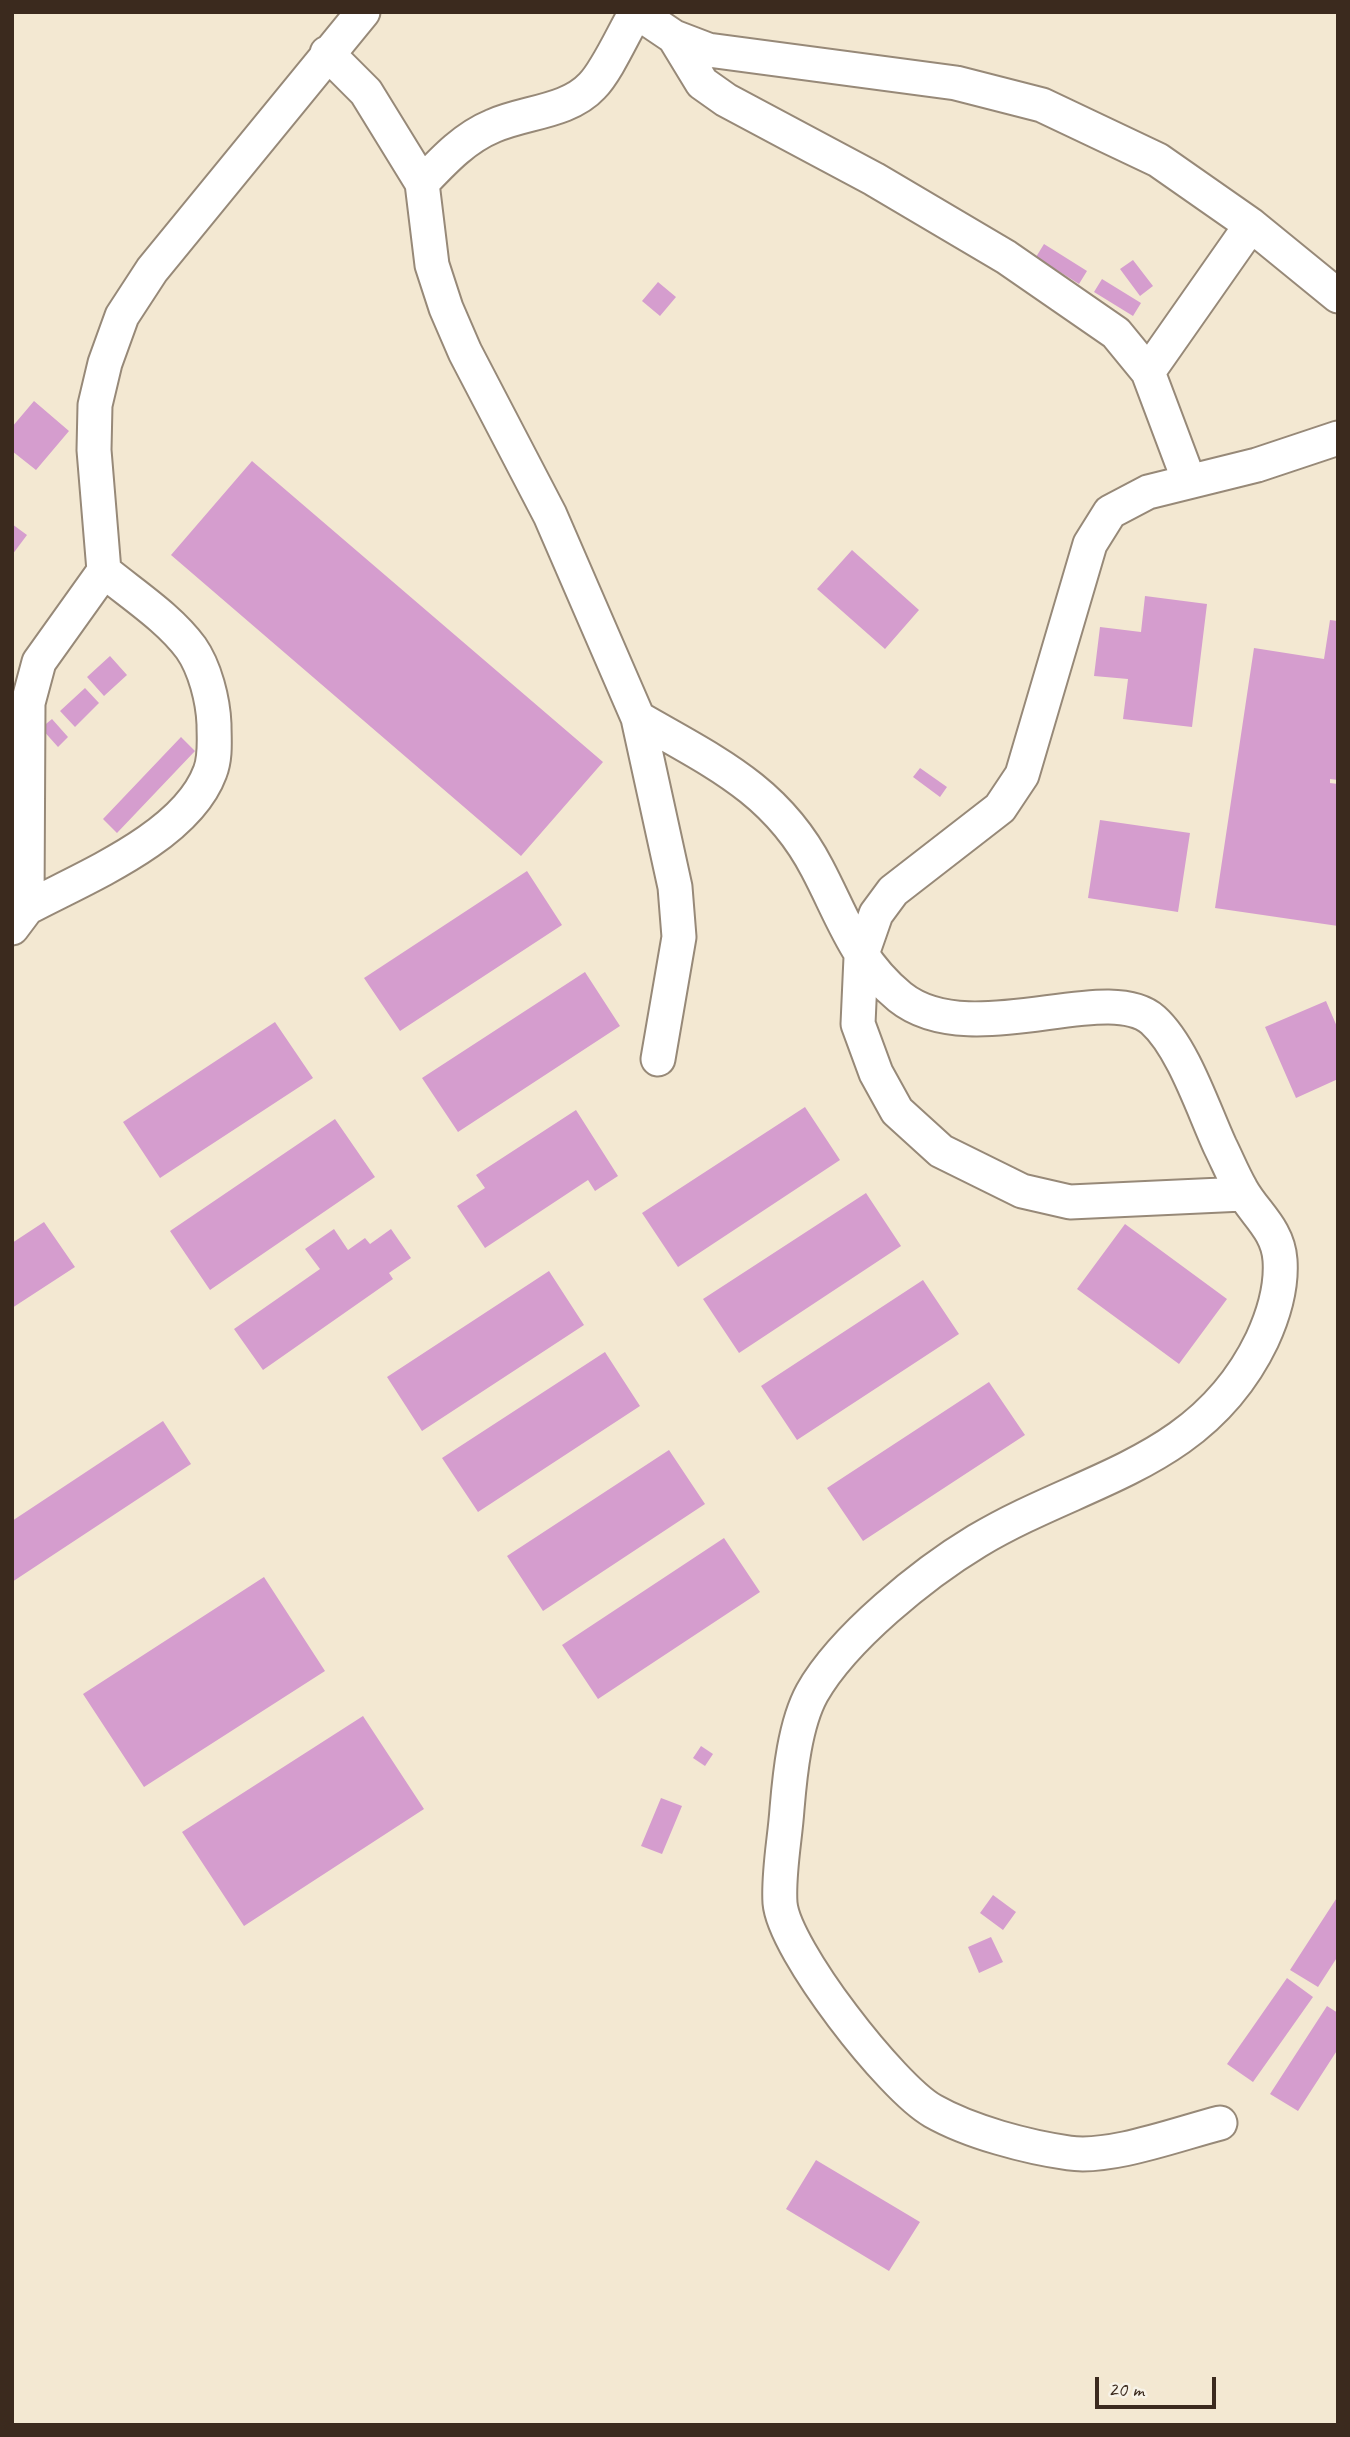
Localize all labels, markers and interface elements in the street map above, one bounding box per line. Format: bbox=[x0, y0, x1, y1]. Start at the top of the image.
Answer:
scale bar bbox=[1098, 2364, 1219, 2408]
text: 20 m bbox=[1108, 2376, 1144, 2402]

